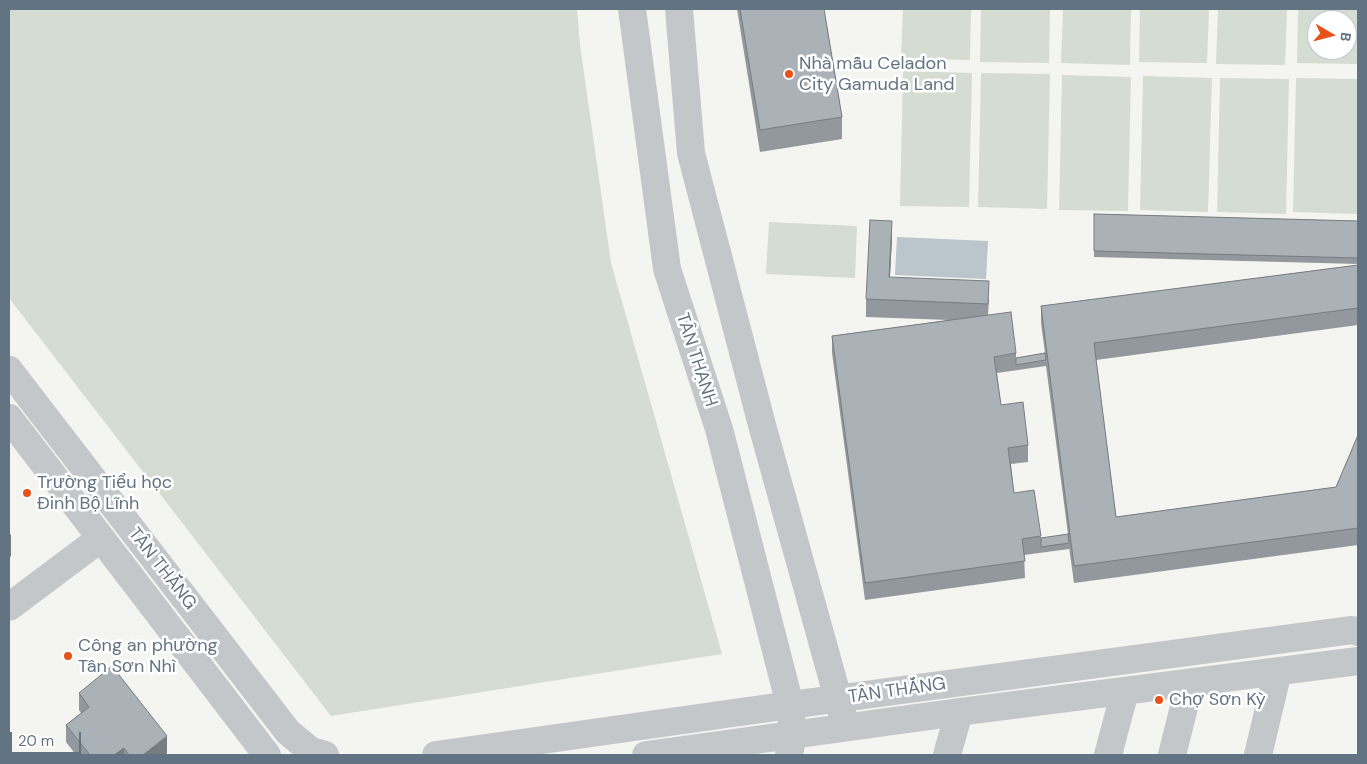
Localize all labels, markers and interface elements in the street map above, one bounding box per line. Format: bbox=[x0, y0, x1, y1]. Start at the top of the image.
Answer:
north arrow bbox=[1307, 10, 1357, 60]
text: B bbox=[1336, 31, 1355, 43]
place label: Nhà mẫu Celadon City Gamuda Land bbox=[799, 53, 955, 96]
marker: Nhà mẫu Celadon City Gamuda Land bbox=[783, 68, 795, 80]
street label: TÂN THẠNH bbox=[671, 311, 721, 409]
place label: Trường Tiểu học Đinh Bộ Lĩnh bbox=[37, 472, 172, 514]
marker: Trường Tiểu học Đinh Bộ Lĩnh bbox=[21, 487, 33, 499]
street label: TÂN THẮNG bbox=[123, 524, 201, 614]
place label: Công an phường Tân Sơn Nhì bbox=[78, 635, 218, 678]
marker: Công an phường Tân Sơn Nhì bbox=[62, 650, 74, 662]
street label: TÂN THẮNG bbox=[847, 673, 947, 709]
place label: Chợ Sơn Kỳ bbox=[1169, 689, 1266, 711]
marker: Chợ Sơn Kỳ bbox=[1153, 694, 1165, 706]
scale bar bbox=[12, 722, 84, 754]
text: 20 m bbox=[18, 731, 54, 751]

